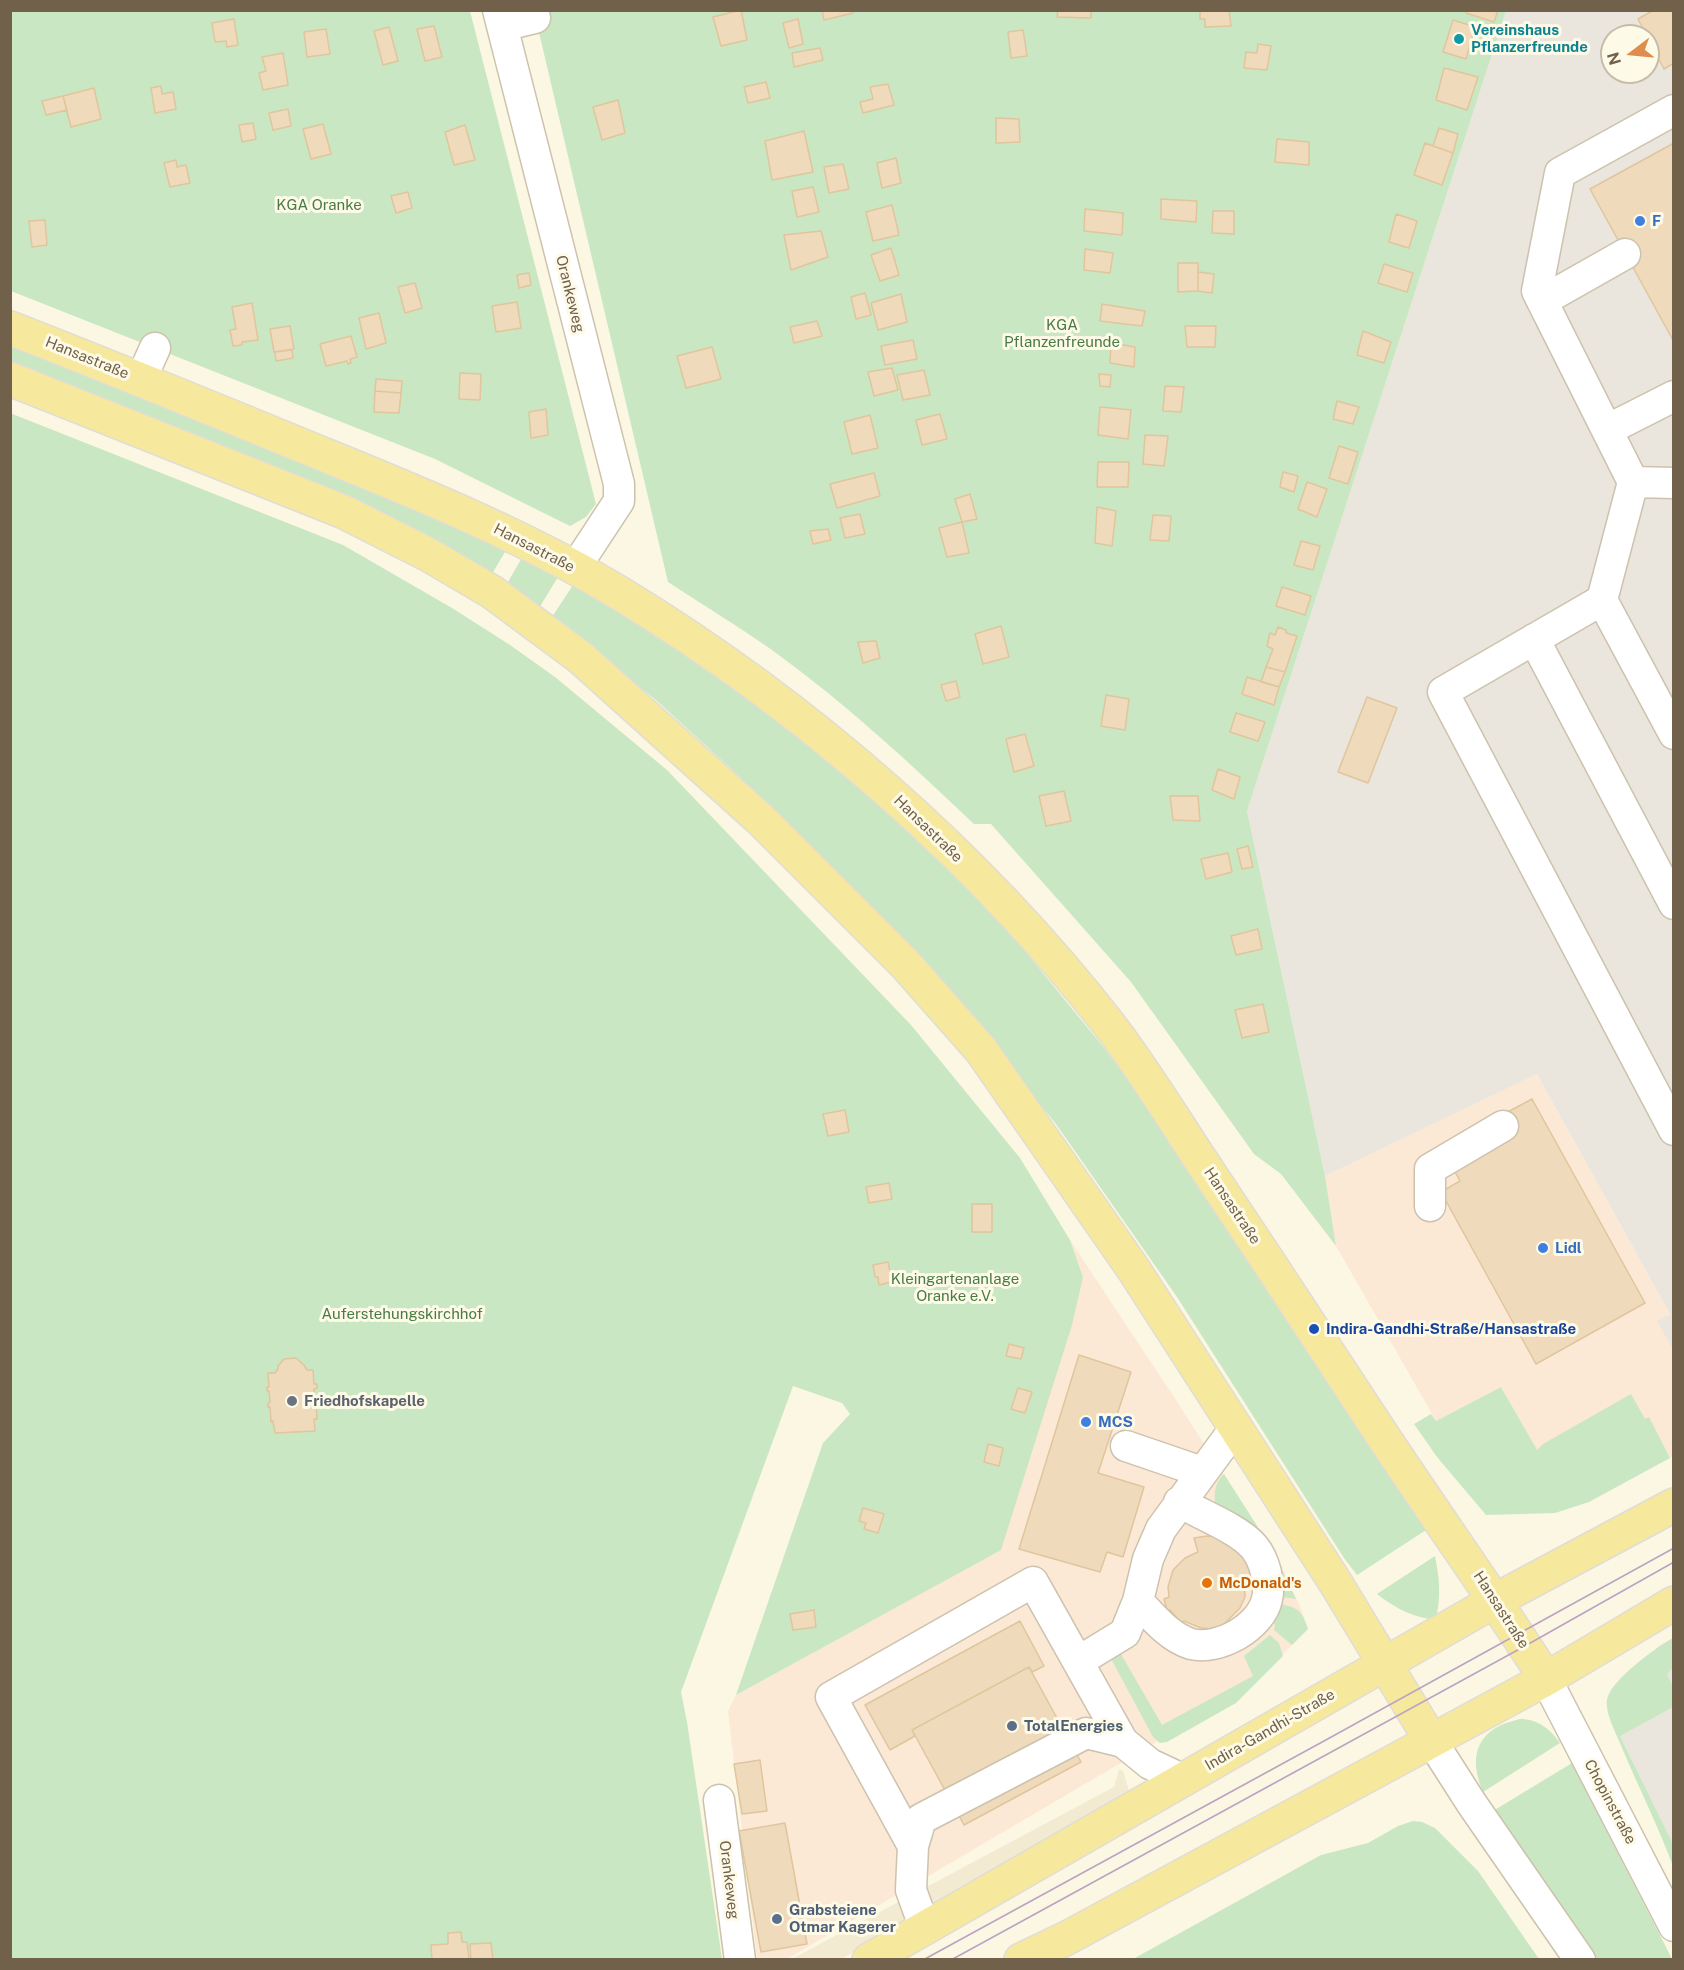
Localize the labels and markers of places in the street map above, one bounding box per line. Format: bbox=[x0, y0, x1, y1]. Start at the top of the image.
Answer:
place label: Vereinshaus Pflanzerfreunde bbox=[1471, 21, 1588, 56]
marker: Vereinshaus Pflanzerfreunde bbox=[1452, 32, 1466, 46]
place label: F bbox=[1652, 212, 1661, 230]
marker: F bbox=[1633, 214, 1647, 228]
place label: Lidl bbox=[1555, 1239, 1582, 1257]
marker: Lidl bbox=[1536, 1241, 1550, 1255]
place label: Indira-Gandhi-Straße/Hansastraße bbox=[1326, 1320, 1576, 1338]
marker: Indira-Gandhi-Straße/Hansastraße bbox=[1307, 1322, 1321, 1336]
place label: Friedhofskapelle bbox=[304, 1392, 425, 1410]
marker: Friedhofskapelle bbox=[285, 1394, 299, 1408]
place label: MCS bbox=[1098, 1413, 1133, 1431]
marker: MCS bbox=[1079, 1415, 1093, 1429]
place label: McDonald's bbox=[1219, 1574, 1302, 1592]
marker: McDonald's bbox=[1200, 1576, 1214, 1590]
place label: TotalEnergies bbox=[1024, 1717, 1123, 1735]
marker: TotalEnergies bbox=[1005, 1719, 1019, 1733]
place label: Grabsteiene Otmar Kagerer bbox=[789, 1901, 896, 1936]
marker: Grabsteiene Otmar Kagerer bbox=[770, 1912, 784, 1926]

